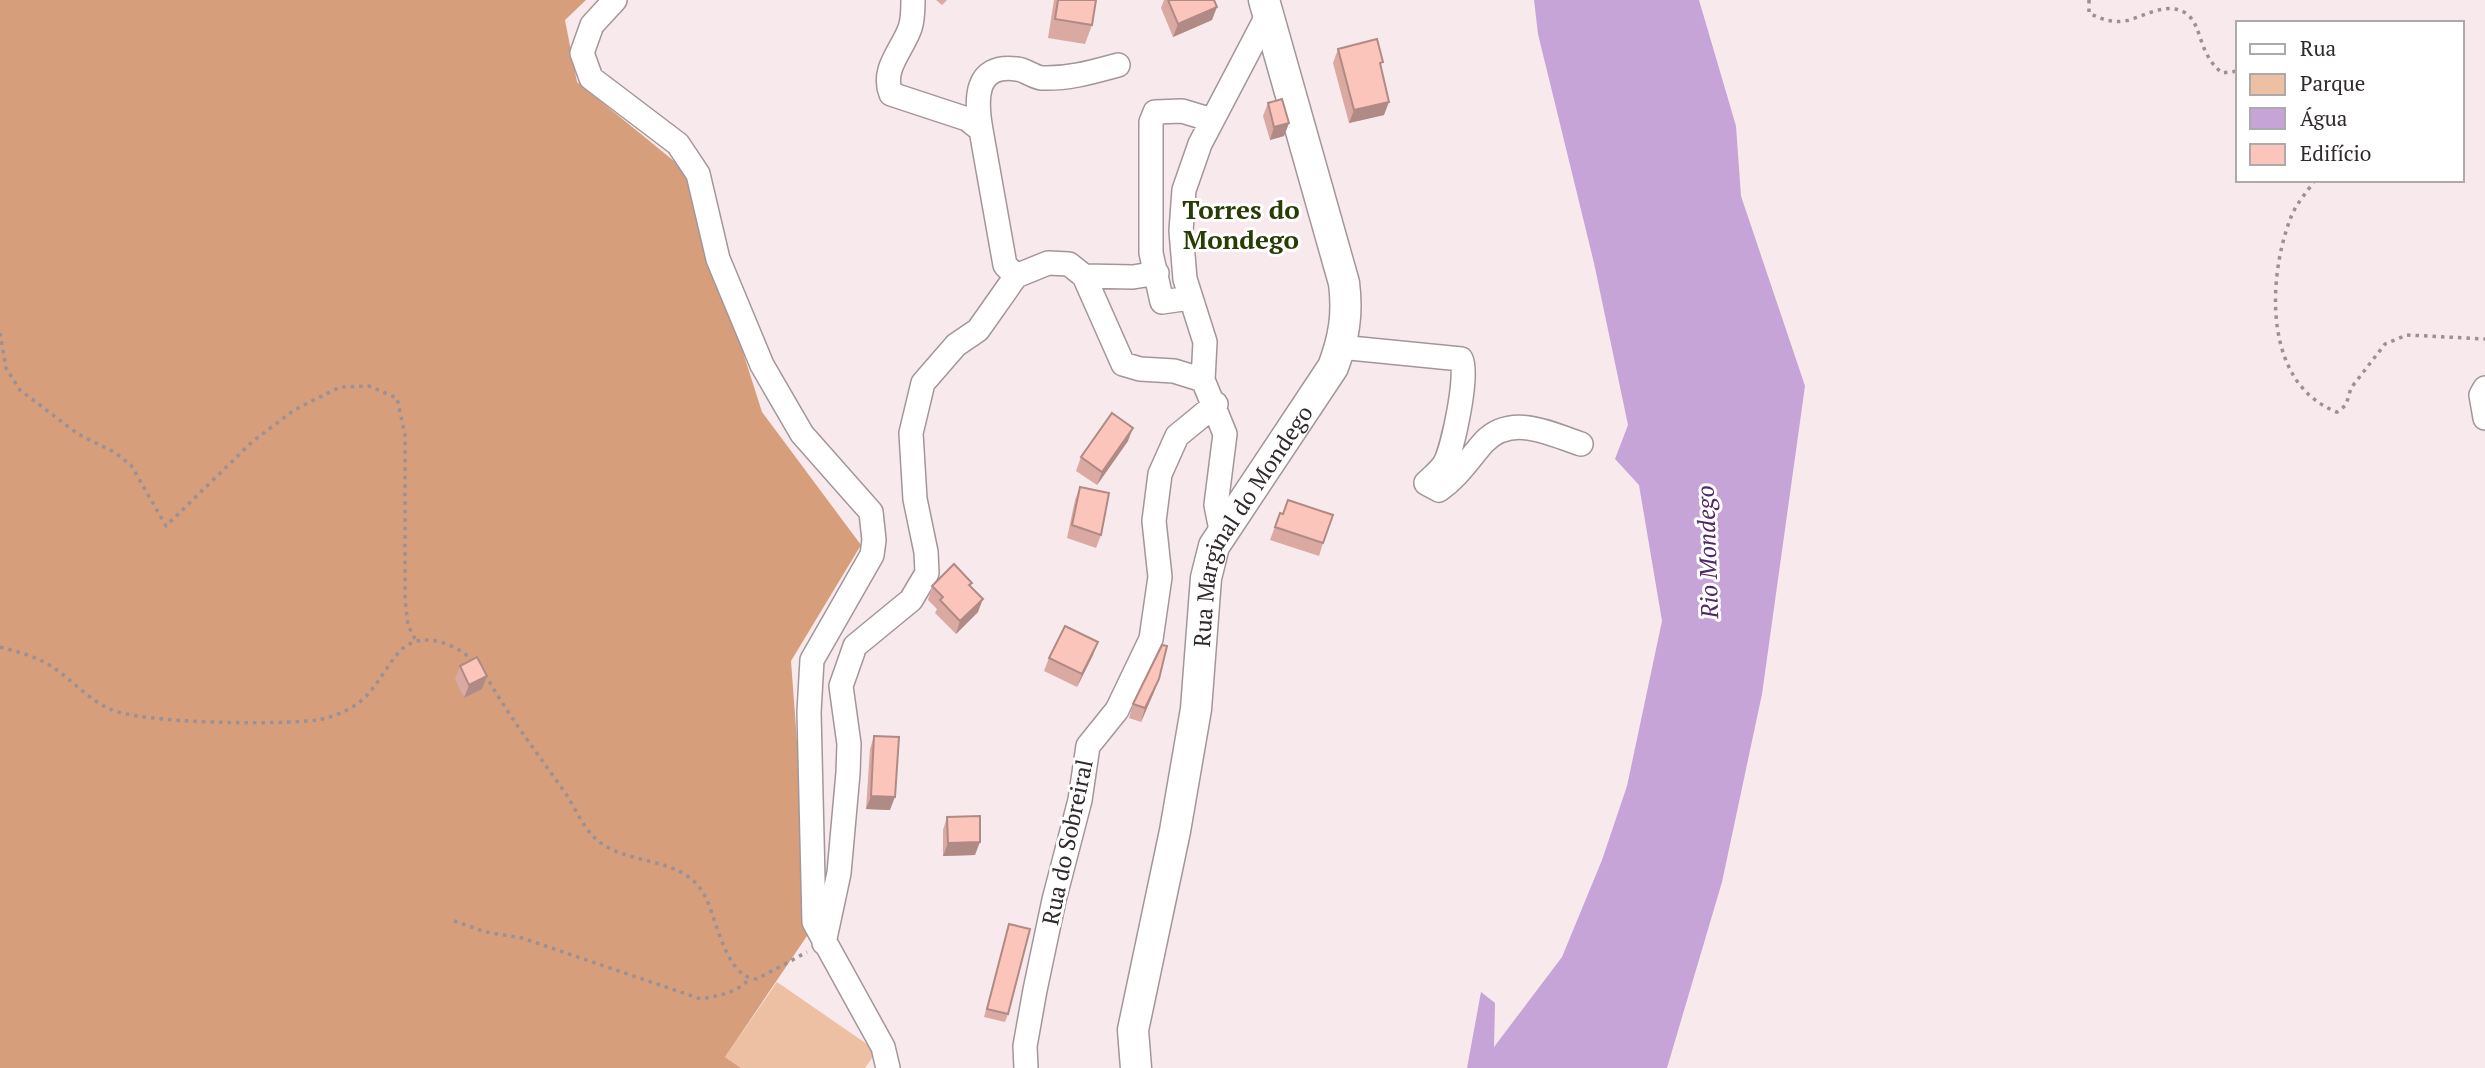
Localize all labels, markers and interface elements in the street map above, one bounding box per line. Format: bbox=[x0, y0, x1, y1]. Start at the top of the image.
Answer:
legend bbox=[2236, 21, 2464, 182]
text: Rua bbox=[2300, 34, 2336, 62]
text: Parque bbox=[2300, 69, 2365, 97]
text: Água bbox=[2300, 104, 2348, 132]
text: Edifício bbox=[2300, 139, 2371, 167]
district label: Torres do Mondego bbox=[1182, 192, 1300, 256]
street label: Rua Marginal do Mondego bbox=[1185, 398, 1319, 648]
water label: Rio Mondego bbox=[1689, 485, 1725, 620]
street label: Rua do Sobreiral bbox=[1034, 756, 1100, 928]

